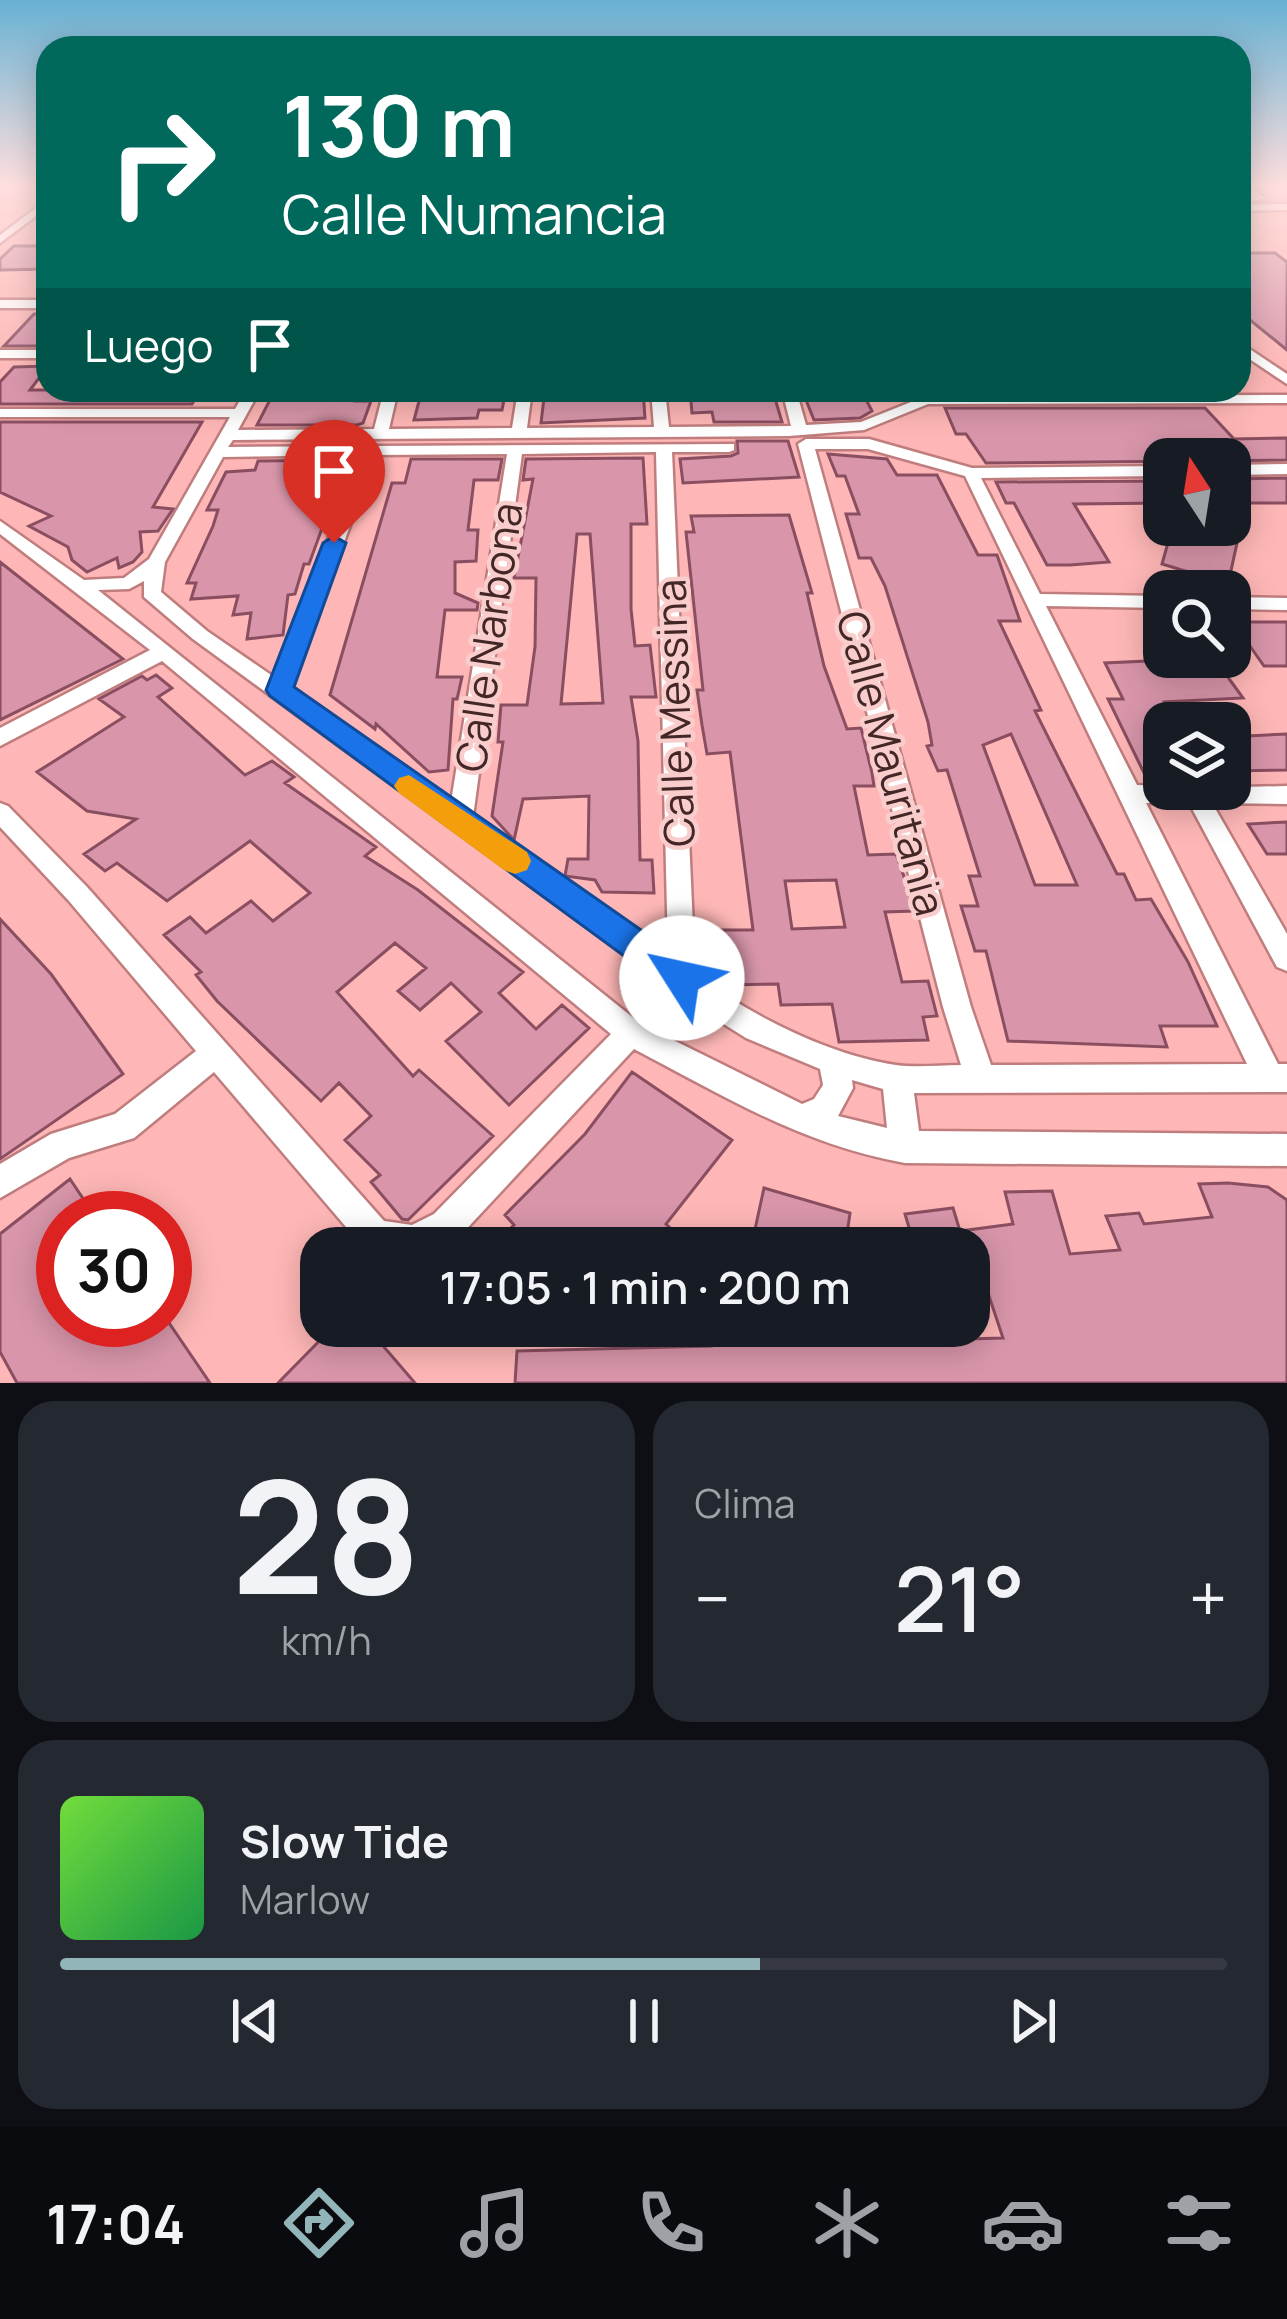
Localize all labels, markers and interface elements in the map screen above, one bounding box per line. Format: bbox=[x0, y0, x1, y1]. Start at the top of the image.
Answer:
text: 130 m bbox=[282, 67, 515, 182]
icon: right bbox=[84, 84, 240, 240]
text: Calle Numancia bbox=[282, 176, 667, 250]
icon: arrive bbox=[237, 312, 303, 378]
text: Luego bbox=[84, 314, 213, 376]
pin bbox=[283, 420, 385, 543]
icon: arrive bbox=[301, 438, 367, 504]
north arrow bbox=[1143, 438, 1251, 546]
map controls bbox=[1143, 438, 1251, 810]
street label: Calle Narbona bbox=[440, 499, 536, 775]
button: search bbox=[1143, 570, 1251, 678]
street label: Calle Messina bbox=[640, 578, 708, 848]
street label: Calle Mauritania bbox=[824, 604, 960, 922]
button: layers bbox=[1143, 702, 1251, 810]
position arrow bbox=[619, 915, 745, 1041]
speed limit sign: 30 bbox=[36, 1191, 192, 1347]
text: 17:05 · 1 min · 200 m bbox=[439, 1256, 851, 1318]
text: 28 bbox=[232, 1428, 420, 1641]
text: Clima bbox=[695, 1476, 795, 1530]
text: 21° bbox=[894, 1536, 1025, 1659]
text: − bbox=[695, 1553, 730, 1643]
text: + bbox=[1189, 1553, 1227, 1643]
text: km/h bbox=[281, 1613, 372, 1667]
text: Slow Tide bbox=[240, 1810, 449, 1872]
text: Marlow bbox=[240, 1872, 370, 1926]
icon: previous bbox=[222, 1988, 288, 2054]
icon: pause bbox=[611, 1988, 677, 2054]
icon: next bbox=[1000, 1988, 1066, 2054]
icon: directions bbox=[277, 2181, 361, 2265]
icon: music bbox=[453, 2181, 537, 2265]
icon: phone bbox=[629, 2181, 713, 2265]
icon: climate bbox=[805, 2181, 889, 2265]
icon: car bbox=[981, 2181, 1065, 2265]
icon: filters bbox=[1157, 2181, 1241, 2265]
text: 17:04 bbox=[46, 2186, 185, 2260]

